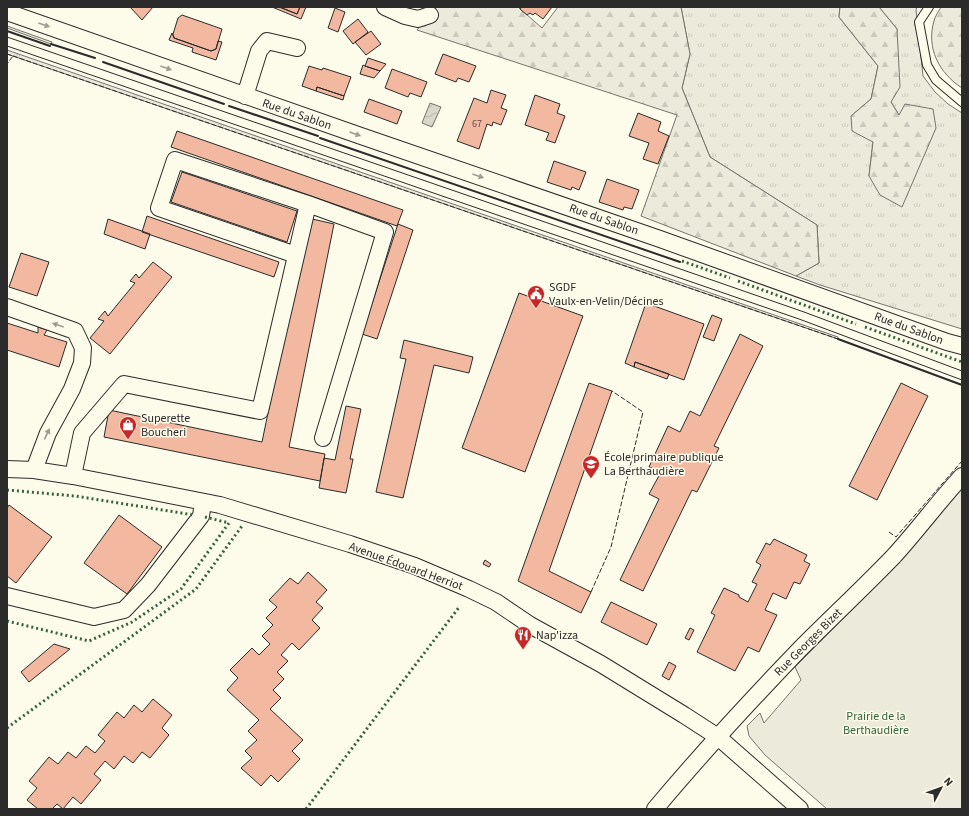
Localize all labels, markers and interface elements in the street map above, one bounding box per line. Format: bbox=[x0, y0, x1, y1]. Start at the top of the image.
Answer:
one-way arrow bbox=[38, 22, 50, 28]
one-way arrow bbox=[161, 66, 173, 72]
street label: Rue du Sablon bbox=[260, 95, 334, 134]
house number: 67 bbox=[472, 117, 482, 131]
one-way arrow bbox=[350, 131, 362, 137]
one-way arrow bbox=[473, 174, 485, 180]
street label: Rue du Sablon bbox=[567, 200, 641, 239]
place label: SGDF Vaulx-en-Velin/Décines bbox=[549, 279, 664, 310]
public building icon: SGDF Vaulx-en-Velin/Décines bbox=[526, 284, 546, 309]
street label: Rue du Sablon bbox=[872, 308, 946, 349]
one-way arrow bbox=[52, 322, 64, 328]
place label: Superette Boucheri bbox=[141, 410, 190, 441]
shop icon: Superette Boucheri bbox=[118, 415, 138, 440]
one-way arrow bbox=[44, 428, 50, 440]
place label: École primaire publique La Berthaudière bbox=[604, 449, 723, 480]
school or university icon: École primaire publique La Berthaudière bbox=[581, 454, 601, 479]
street label: Avenue Édouard Herriot bbox=[347, 538, 465, 595]
street label: Rue Georges Bizet bbox=[771, 605, 846, 680]
restaurant icon: Nap'izza bbox=[513, 625, 533, 650]
place label: Nap'izza bbox=[536, 627, 578, 644]
park label: Prairie de la Berthaudière bbox=[843, 708, 909, 739]
north arrow bbox=[921, 768, 961, 808]
text: N bbox=[940, 774, 956, 789]

